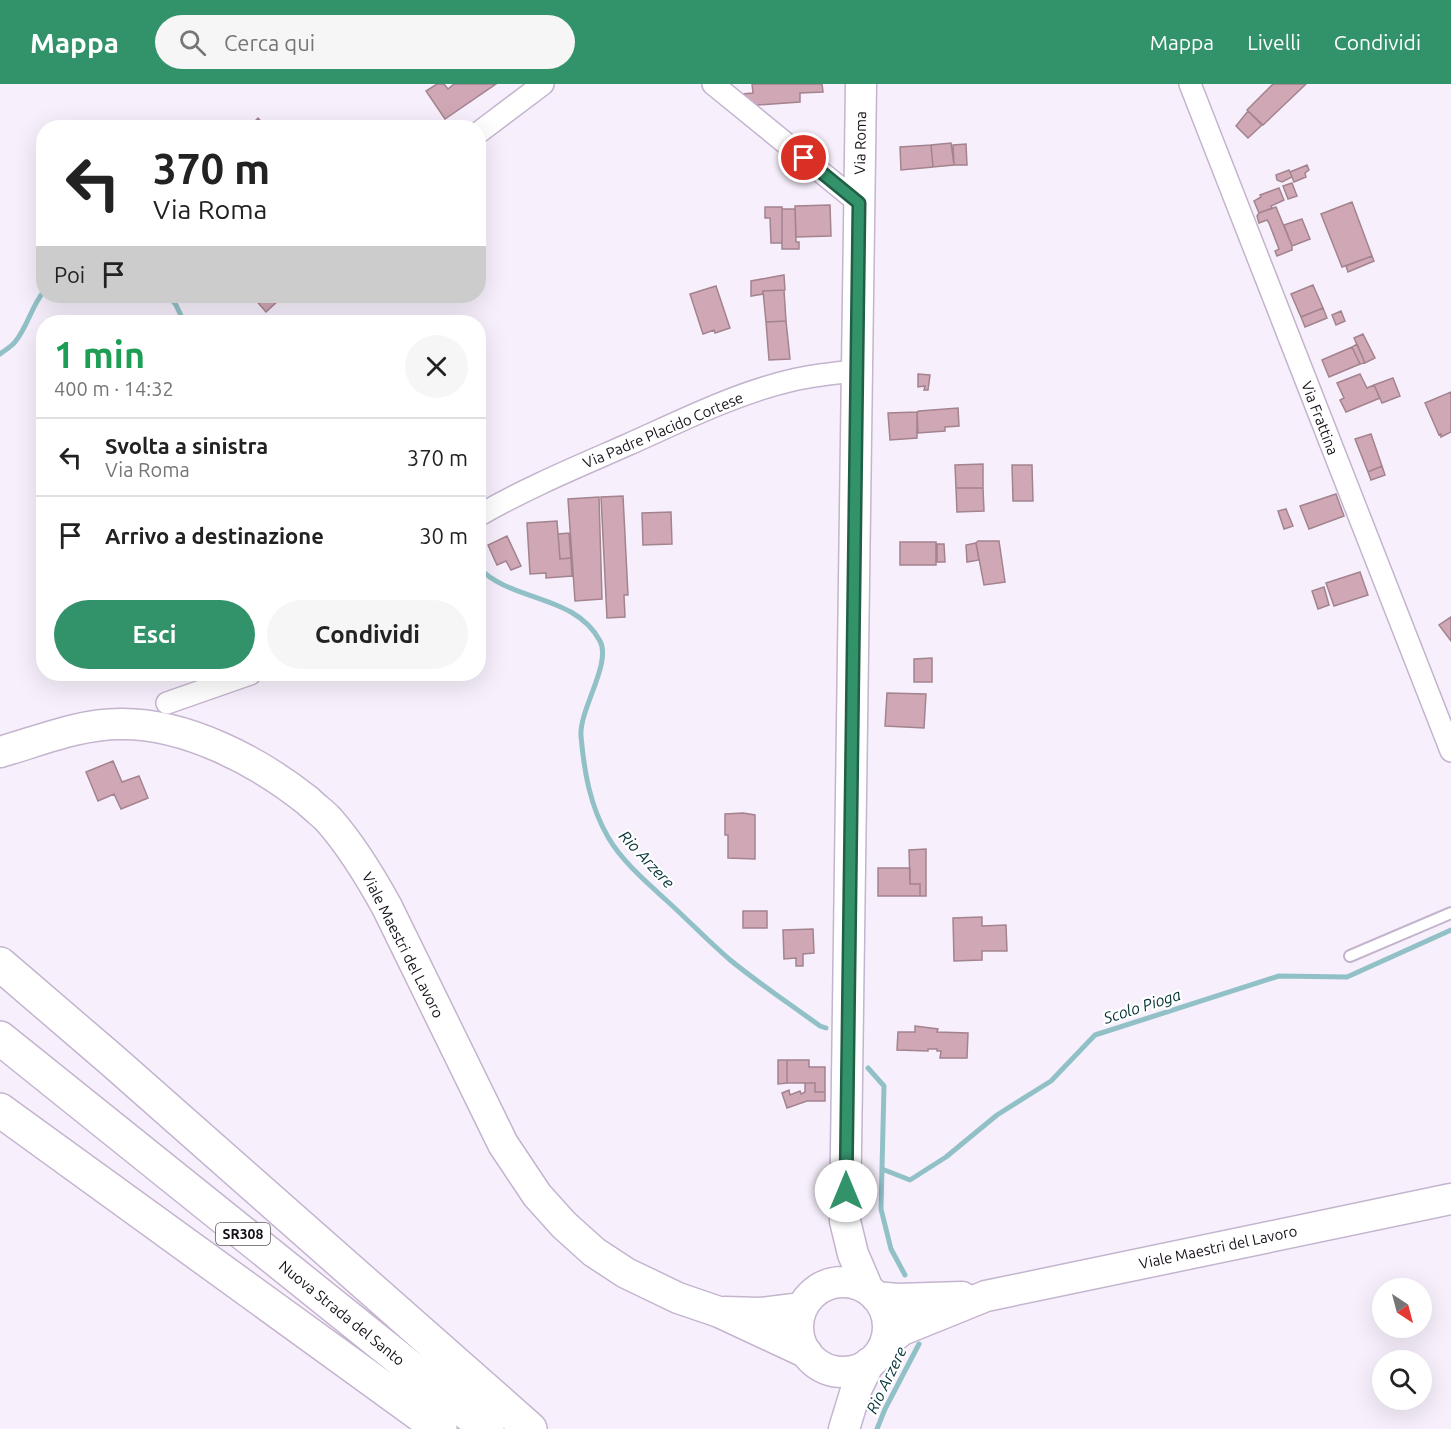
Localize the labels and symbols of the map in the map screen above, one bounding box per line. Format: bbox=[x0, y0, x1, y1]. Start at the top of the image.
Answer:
street label: Via Roma bbox=[851, 111, 869, 175]
pin bbox=[778, 132, 829, 183]
street label: Via Frattina bbox=[1298, 379, 1342, 457]
street label: Via Padre Placido Cortese bbox=[580, 389, 746, 471]
water label: Rio Arzere bbox=[616, 827, 678, 891]
street label: Viale Maestri del Lavoro bbox=[359, 869, 447, 1021]
water label: Scolo Pioga bbox=[1100, 985, 1183, 1027]
position arrow bbox=[814, 1159, 878, 1223]
street label: Viale Maestri del Lavoro bbox=[1137, 1222, 1299, 1272]
road number: SR308 bbox=[216, 1223, 270, 1245]
street label: Nuova Strada del Santo bbox=[276, 1257, 408, 1369]
north arrow bbox=[1372, 1278, 1432, 1338]
water label: Rio Arzere bbox=[862, 1344, 910, 1416]

